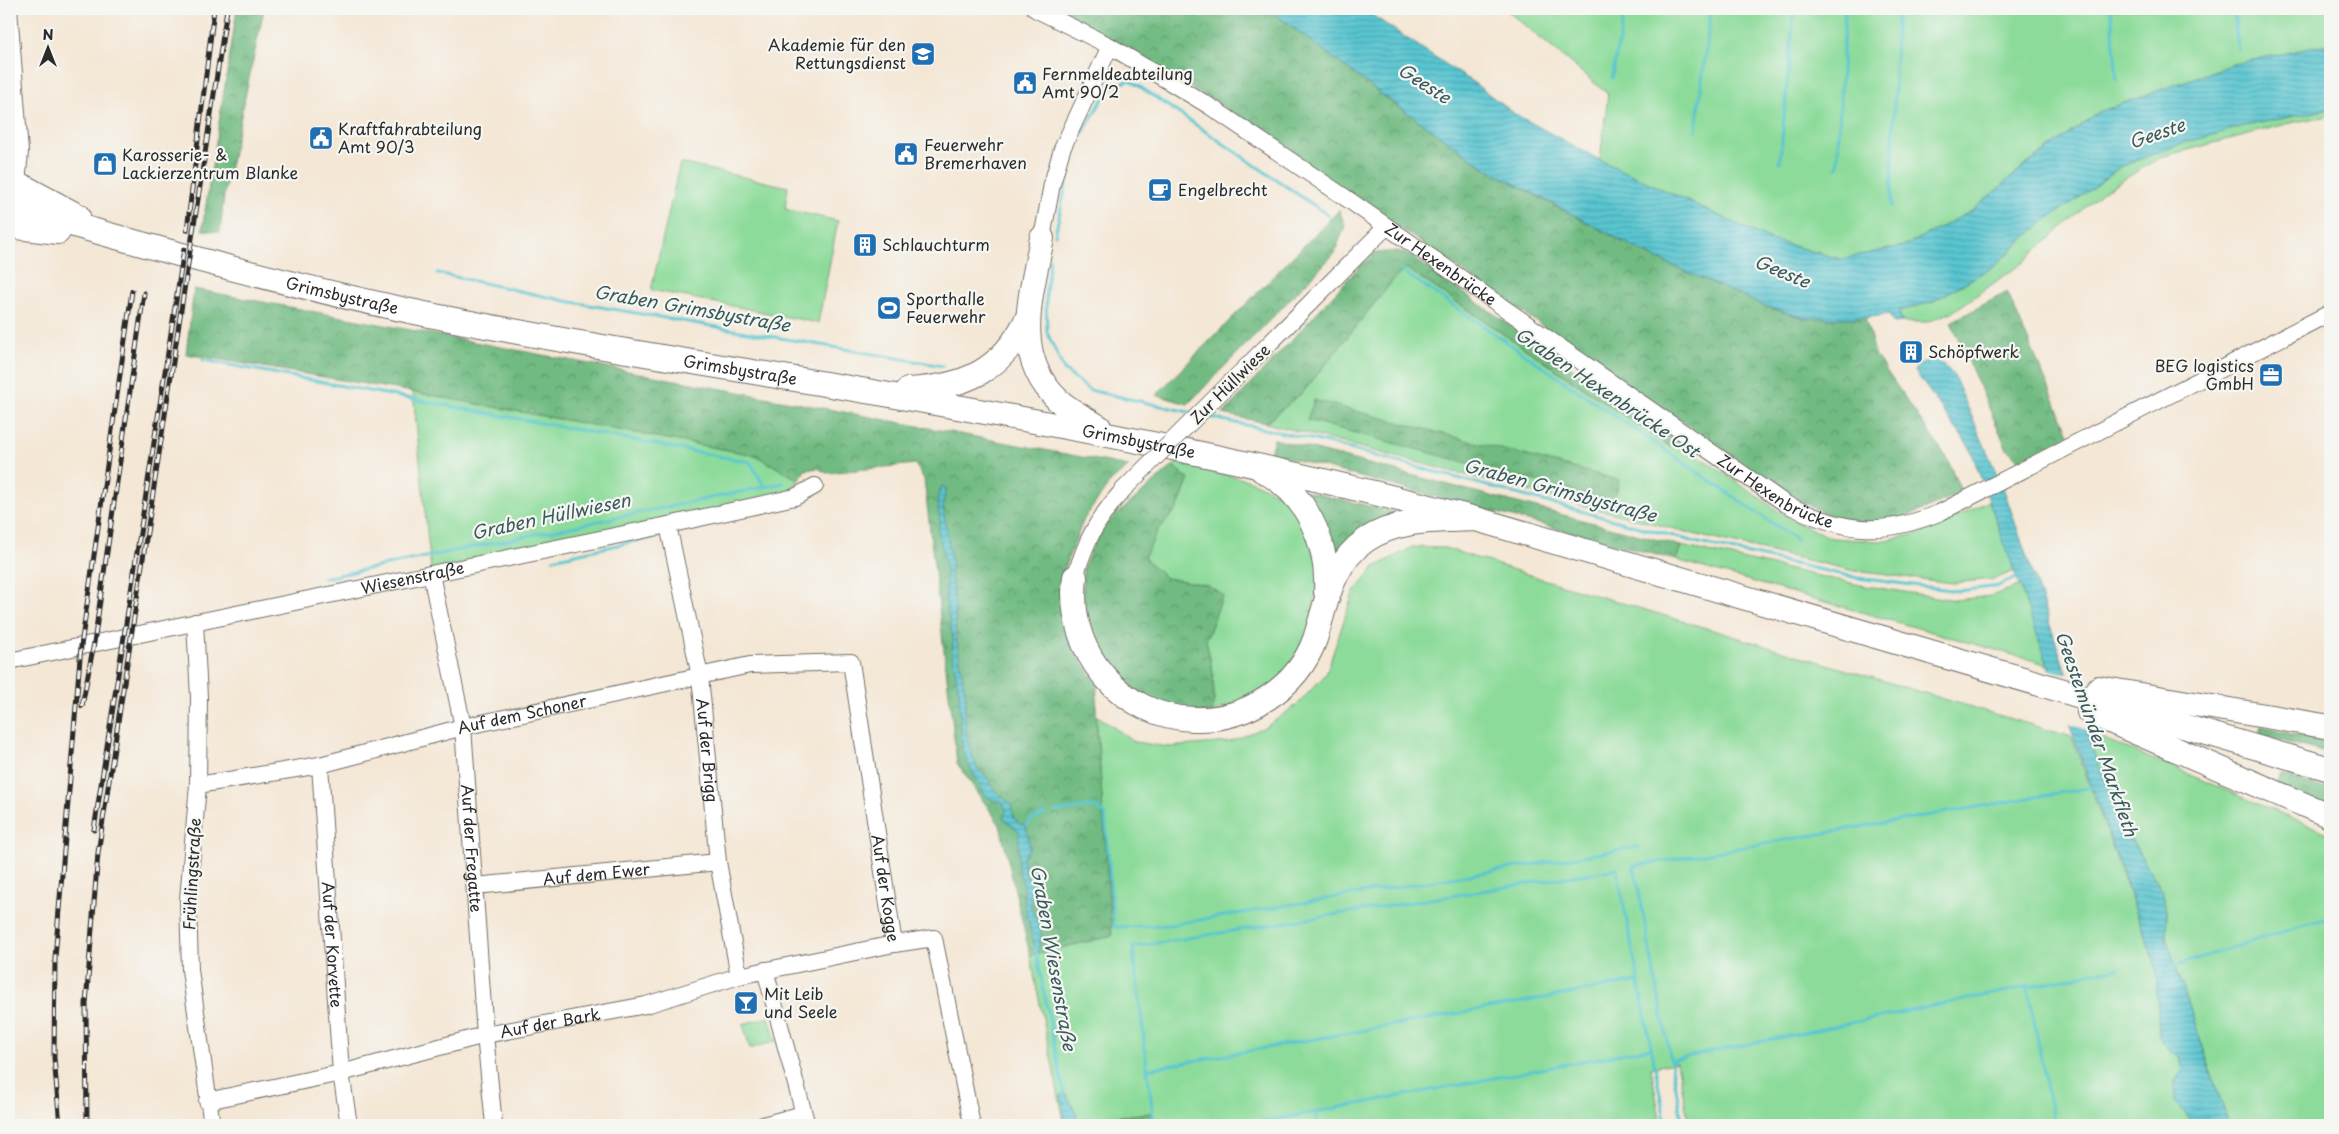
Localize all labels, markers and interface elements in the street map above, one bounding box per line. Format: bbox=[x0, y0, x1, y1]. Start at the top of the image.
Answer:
north arrow bbox=[22, 22, 72, 72]
text: N bbox=[42, 24, 54, 45]
place label: Akademie für den Rettungsdienst bbox=[768, 32, 906, 74]
school or university icon: Akademie für den Rettungsdienst bbox=[910, 41, 936, 67]
water label: Geeste bbox=[1393, 56, 1458, 111]
place label: Fernmeldeabteilung Amt 90/2 bbox=[1042, 61, 1193, 103]
public building icon: Fernmeldeabteilung Amt 90/2 bbox=[1012, 70, 1038, 96]
water label: Geeste bbox=[2125, 110, 2190, 155]
place label: Kraftfahrabteilung Amt 90/3 bbox=[338, 116, 482, 158]
public building icon: Kraftfahrabteilung Amt 90/3 bbox=[308, 125, 334, 151]
place label: Feuerwehr Bremerhaven bbox=[924, 132, 1027, 174]
public building icon: Feuerwehr Bremerhaven bbox=[893, 141, 919, 167]
place label: Karosserie- & Lackierzentrum Blanke bbox=[122, 142, 299, 184]
shop icon: Karosserie- & Lackierzentrum Blanke bbox=[92, 151, 118, 177]
cafe icon: Engelbrecht bbox=[1147, 177, 1173, 203]
place label: Engelbrecht bbox=[1178, 177, 1268, 201]
street label: Zur Hexenbrücke bbox=[1381, 216, 1502, 311]
building icon: Schlauchturm bbox=[852, 232, 878, 258]
place label: Schlauchturm bbox=[882, 232, 990, 256]
water label: Geeste bbox=[1751, 247, 1816, 295]
street label: Grimsbystraße bbox=[284, 270, 401, 319]
water label: Graben Grimsbystraße bbox=[592, 277, 794, 338]
place label: Sporthalle Feuerwehr bbox=[906, 286, 986, 328]
sports icon: Sporthalle Feuerwehr bbox=[876, 295, 902, 321]
water label: Graben Hexenbrücke Ost bbox=[1510, 320, 1707, 465]
street label: Zur Hüllwiese bbox=[1184, 338, 1275, 429]
building icon: Schöpfwerk bbox=[1898, 339, 1924, 365]
place label: Schöpfwerk bbox=[1928, 339, 2019, 363]
street label: Grimsbystraße bbox=[682, 348, 799, 390]
place label: BEG logistics GmbH bbox=[2155, 353, 2254, 395]
office icon: BEG logistics GmbH bbox=[2258, 362, 2284, 388]
street label: Grimsbystraße bbox=[1080, 417, 1198, 463]
street label: Zur Hexenbrücke bbox=[1713, 447, 1837, 533]
water label: Graben Grimsbystraße bbox=[1461, 451, 1661, 529]
water label: Graben Hüllwiesen bbox=[469, 485, 634, 546]
street label: Wiesenstraße bbox=[358, 554, 466, 599]
water label: Geestemünder Markfleth bbox=[2050, 627, 2145, 840]
street label: Auf dem Schoner bbox=[455, 688, 589, 739]
street label: Auf der Brigg bbox=[691, 697, 725, 803]
street label: Auf der Fregatte bbox=[456, 784, 489, 913]
street label: Frühlingstraße bbox=[176, 817, 206, 931]
street label: Auf der Kogge bbox=[866, 833, 907, 943]
street label: Auf dem Ewer bbox=[542, 856, 652, 890]
water label: Graben Wiesenstraße bbox=[1025, 863, 1084, 1054]
street label: Auf der Korvette bbox=[317, 881, 350, 1008]
place label: Mit Leib und Seele bbox=[764, 981, 838, 1023]
bar icon: Mit Leib und Seele bbox=[733, 990, 759, 1016]
street label: Auf der Bark bbox=[498, 1001, 602, 1043]

